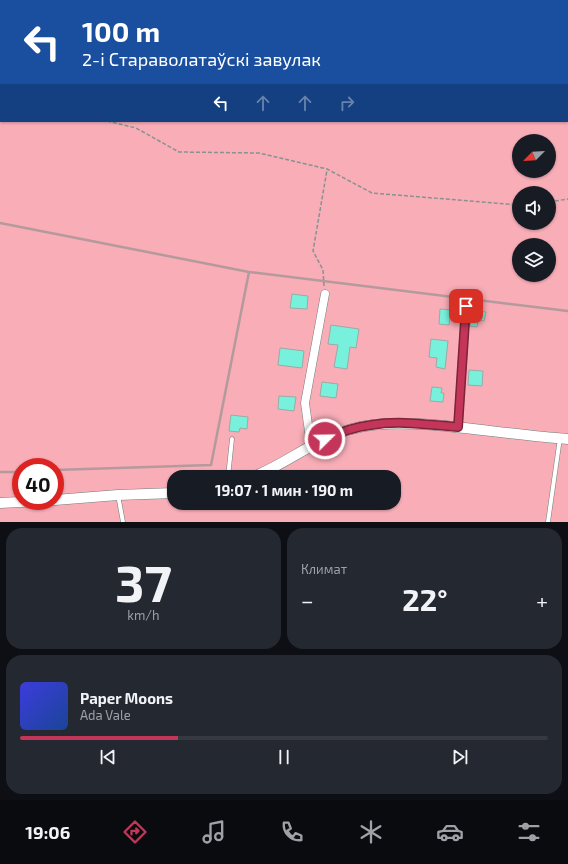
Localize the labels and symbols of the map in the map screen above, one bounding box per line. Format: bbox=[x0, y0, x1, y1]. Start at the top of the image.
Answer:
north arrow bbox=[512, 134, 556, 178]
pin bbox=[449, 289, 483, 323]
position arrow bbox=[304, 418, 346, 460]
speed limit sign: 40 bbox=[12, 458, 64, 510]

